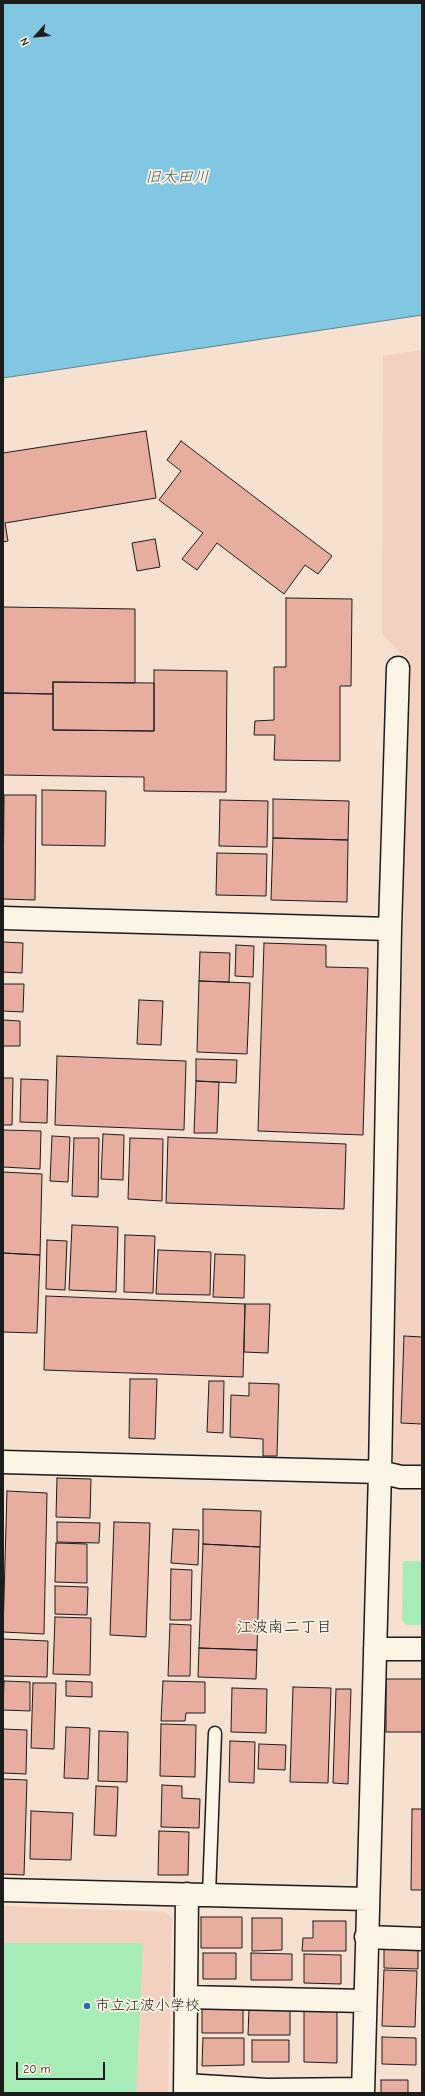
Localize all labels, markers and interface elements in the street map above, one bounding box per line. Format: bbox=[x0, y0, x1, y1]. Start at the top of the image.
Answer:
north arrow bbox=[16, 16, 56, 56]
text: N bbox=[17, 36, 32, 48]
water label: 旧太田川 bbox=[145, 167, 209, 187]
district label: 江波南二丁目 bbox=[236, 1617, 332, 1637]
place label: 市立江波小学校 bbox=[95, 1997, 200, 2015]
marker: 市立江波小学校 bbox=[82, 2001, 92, 2011]
scale bar bbox=[18, 2054, 107, 2080]
text: 20 m bbox=[23, 2062, 51, 2076]

